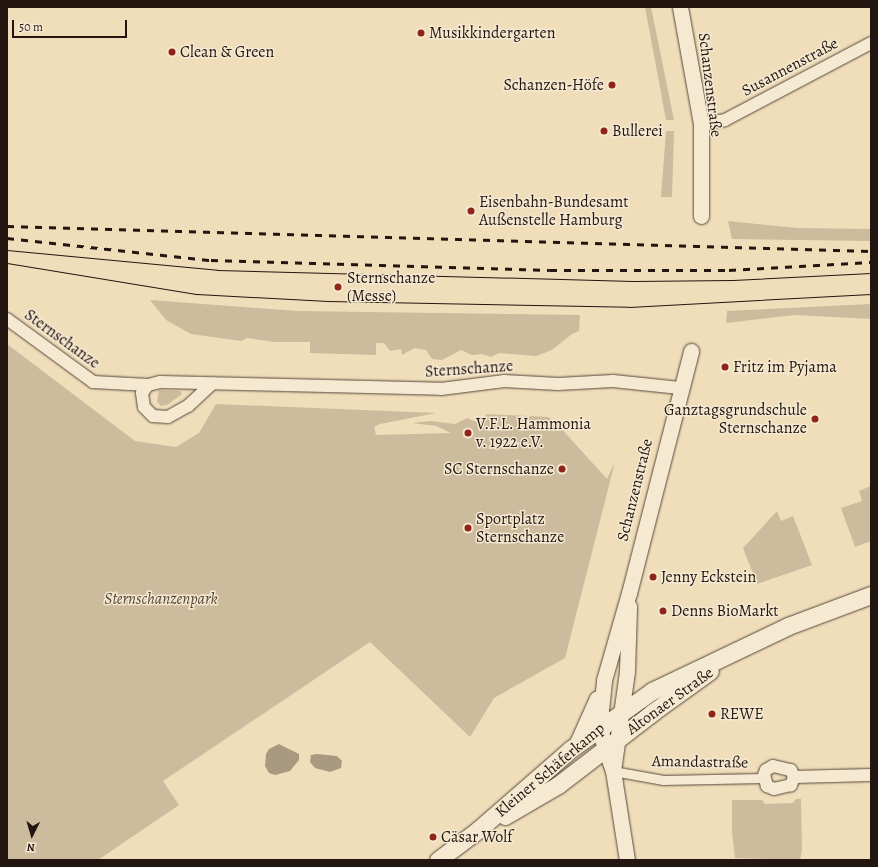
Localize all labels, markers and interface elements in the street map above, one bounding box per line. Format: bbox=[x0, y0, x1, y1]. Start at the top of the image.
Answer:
scale bar bbox=[14, 12, 129, 38]
text: 50 m bbox=[19, 19, 43, 35]
place label: Musikkindergarten bbox=[429, 23, 556, 43]
marker: Musikkindergarten bbox=[416, 28, 426, 38]
street label: Schanzenstraße bbox=[694, 32, 726, 138]
street label: Susannenstraße bbox=[739, 34, 841, 100]
place label: Clean & Green bbox=[180, 42, 274, 62]
marker: Clean & Green bbox=[167, 47, 177, 57]
place label: Schanzen-Höfe bbox=[504, 75, 604, 95]
marker: Schanzen-Höfe bbox=[607, 80, 617, 90]
place label: Bullerei bbox=[612, 121, 663, 141]
marker: Bullerei bbox=[599, 126, 609, 136]
place label: Eisenbahn-Bundesamt Außenstelle Hamburg bbox=[479, 192, 629, 230]
marker: Eisenbahn-Bundesamt Außenstelle Hamburg bbox=[466, 206, 476, 216]
place label: Sternschanze (Messe) bbox=[347, 268, 435, 306]
marker: Sternschanze (Messe) bbox=[332, 281, 344, 293]
street label: Sternschanze bbox=[21, 305, 103, 373]
street label: Sternschanze bbox=[424, 356, 514, 382]
place label: Fritz im Pyjama bbox=[733, 357, 837, 377]
marker: Fritz im Pyjama bbox=[720, 362, 730, 372]
place label: Ganztagsgrundschule Sternschanze bbox=[664, 400, 807, 438]
place label: V.F.L. Hammonia v. 1922 e.V. bbox=[476, 414, 591, 452]
marker: Ganztagsgrundschule Sternschanze bbox=[810, 414, 820, 424]
marker: V.F.L. Hammonia v. 1922 e.V. bbox=[463, 428, 473, 438]
street label: Schanzenstraße bbox=[613, 437, 657, 543]
place label: SC Sternschanze bbox=[444, 459, 554, 479]
marker: SC Sternschanze bbox=[557, 464, 567, 474]
place label: Sportplatz Sternschanze bbox=[476, 509, 564, 547]
marker: Sportplatz Sternschanze bbox=[463, 523, 473, 533]
place label: Jenny Eckstein bbox=[661, 567, 756, 587]
marker: Jenny Eckstein bbox=[648, 572, 658, 582]
park label: Sternschanzenpark bbox=[104, 589, 218, 609]
place label: Denns BioMarkt bbox=[671, 601, 779, 621]
marker: Denns BioMarkt bbox=[658, 606, 668, 616]
street label: Altonaer Straße bbox=[623, 663, 717, 739]
place label: REWE bbox=[720, 704, 764, 724]
marker: REWE bbox=[707, 709, 717, 719]
street label: Kleiner Schäferkamp bbox=[491, 719, 609, 821]
street label: Amandastraße bbox=[652, 752, 748, 772]
north arrow bbox=[12, 815, 52, 855]
place label: Cäsar Wolf bbox=[441, 827, 513, 847]
marker: Cäsar Wolf bbox=[428, 832, 438, 842]
text: N bbox=[26, 840, 36, 855]

